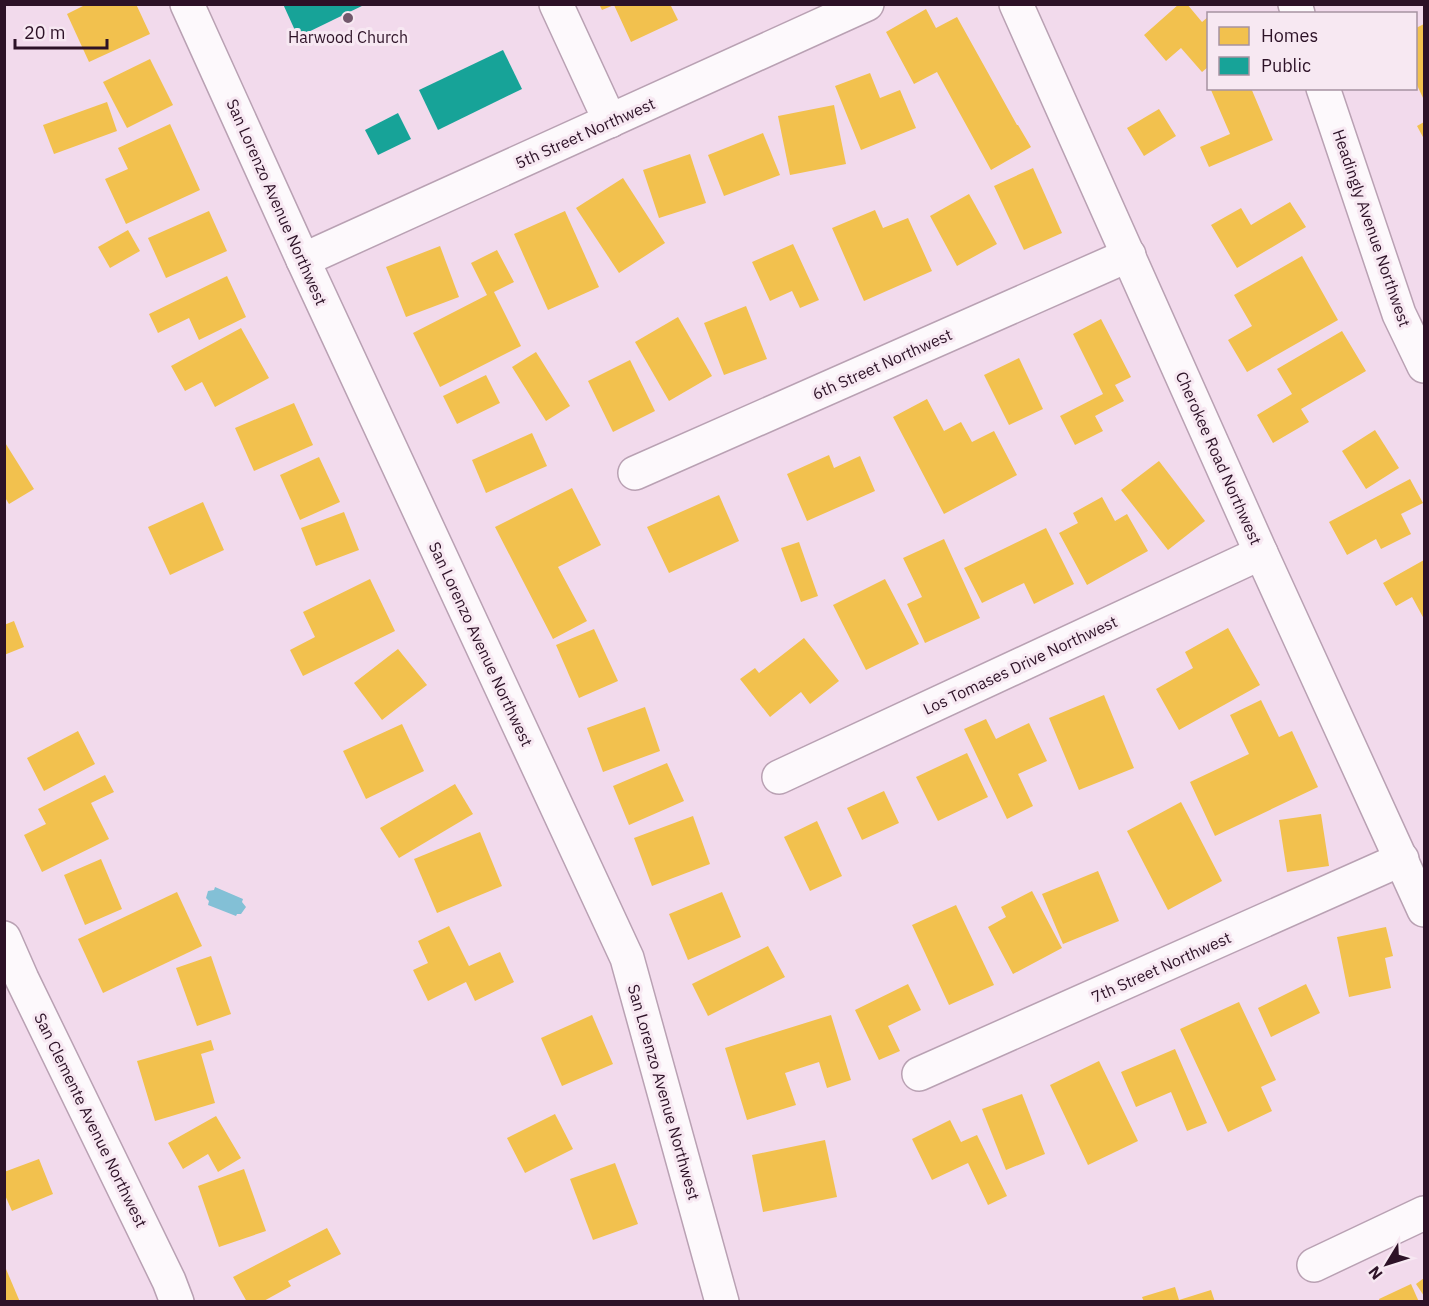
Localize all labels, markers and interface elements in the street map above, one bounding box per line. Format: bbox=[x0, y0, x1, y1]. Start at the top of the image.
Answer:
marker: Harwood Church bbox=[341, 11, 355, 25]
scale bar bbox=[15, 12, 106, 50]
legend bbox=[1207, 12, 1417, 90]
text: 20 m bbox=[24, 21, 66, 44]
text: Homes bbox=[1261, 24, 1318, 47]
place label: Harwood Church bbox=[288, 27, 408, 47]
text: Public bbox=[1261, 54, 1311, 77]
street label: 5th Street Northwest bbox=[512, 93, 658, 173]
street label: San Lorenzo Avenue Northwest bbox=[222, 96, 332, 308]
street label: Headingly Avenue Northwest bbox=[1329, 127, 1415, 329]
street label: 6th Street Northwest bbox=[809, 324, 955, 404]
street label: Cherokee Road Northwest bbox=[1172, 368, 1266, 548]
street label: San Lorenzo Avenue Northwest bbox=[425, 538, 537, 750]
street label: Los Tomases Drive Northwest bbox=[920, 611, 1120, 719]
street label: 7th Street Northwest bbox=[1088, 927, 1234, 1007]
street label: San Lorenzo Avenue Northwest bbox=[624, 982, 704, 1202]
street label: San Clemente Avenue Northwest bbox=[30, 1010, 152, 1230]
north arrow bbox=[1357, 1234, 1417, 1294]
text: N bbox=[1364, 1263, 1387, 1284]

